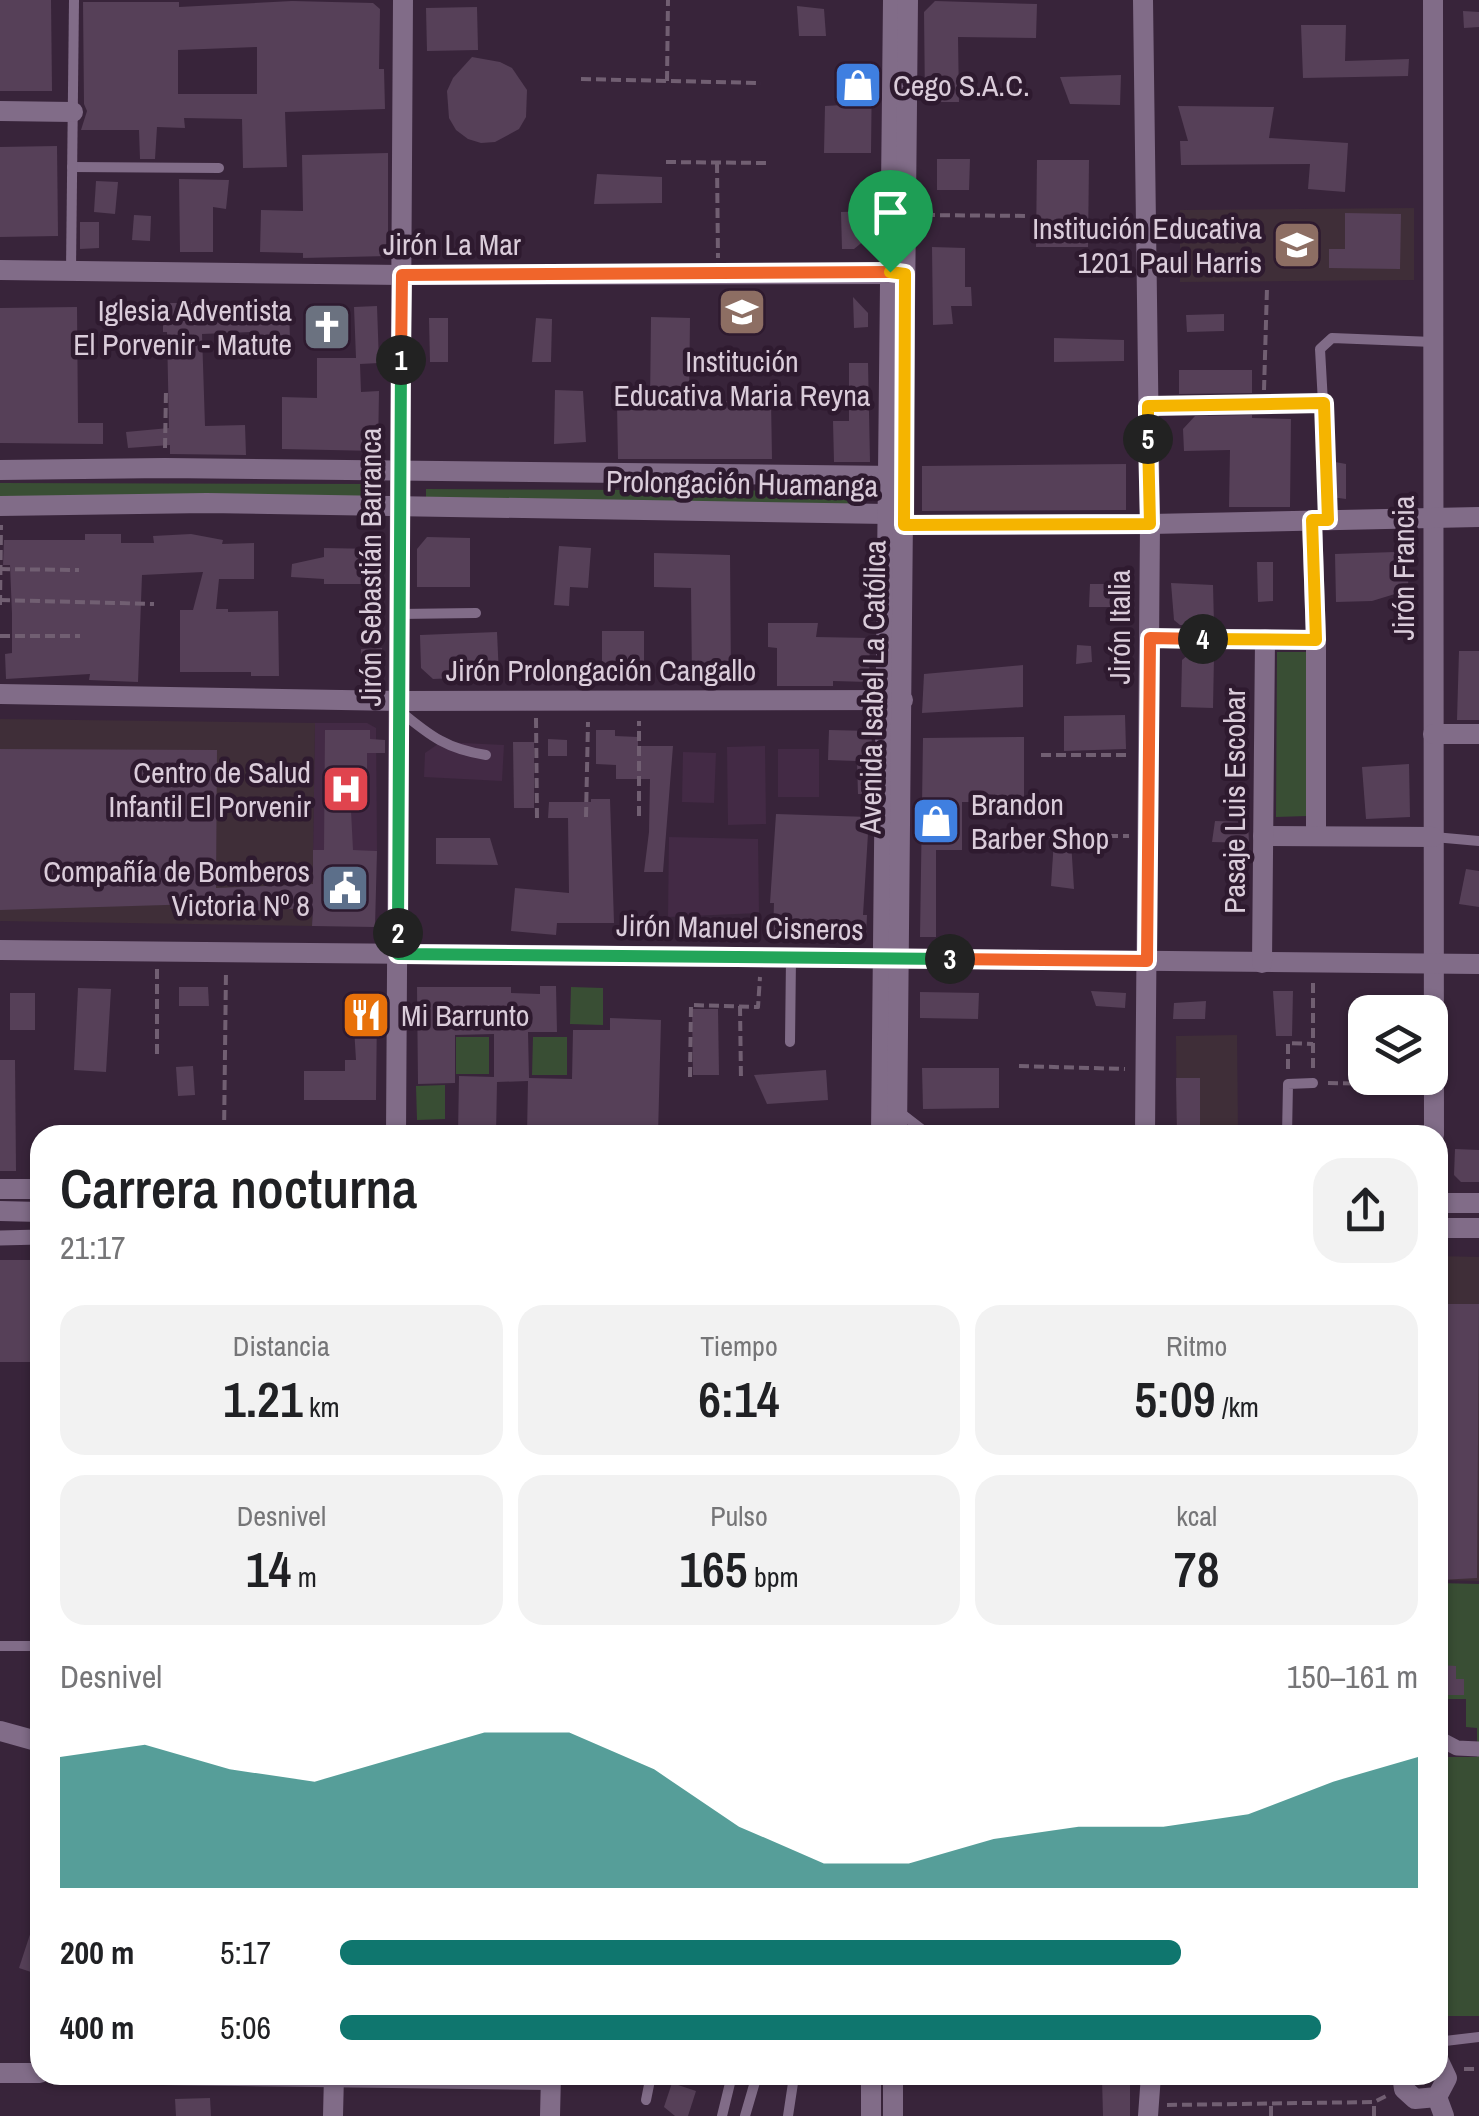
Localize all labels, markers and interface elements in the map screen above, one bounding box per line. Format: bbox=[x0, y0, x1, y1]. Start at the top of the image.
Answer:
shop icon: Cego S.A.C. bbox=[832, 59, 884, 111]
place label: Cego S.A.C. bbox=[893, 65, 1030, 105]
pin bbox=[848, 170, 933, 273]
icon: arrive bbox=[863, 185, 918, 240]
place label: Institución Educativa 1201 Paul Harris bbox=[1032, 208, 1262, 282]
school or university icon: Institución Educativa 1201 Paul Harris bbox=[1271, 219, 1323, 271]
street label: Jirón La Mar bbox=[383, 224, 522, 264]
school or university icon: Institución Educativa Maria Reyna bbox=[716, 286, 768, 338]
place label: Iglesia Adventista El Porvenir - Matute bbox=[73, 290, 292, 364]
church icon: Iglesia Adventista El Porvenir - Matute bbox=[301, 301, 353, 353]
pin: 1 bbox=[376, 335, 426, 385]
text: 1 bbox=[395, 341, 407, 379]
place label: Institución Educativa Maria Reyna bbox=[613, 341, 871, 415]
pin: 5 bbox=[1123, 414, 1173, 464]
text: 5 bbox=[1142, 420, 1154, 458]
street label: Jirón Sebastián Barranca bbox=[350, 427, 390, 706]
street label: Prolongación Huamanga bbox=[606, 461, 879, 505]
street label: Jirón Francia bbox=[1383, 495, 1423, 640]
street label: Avenida Isabel La Católica bbox=[849, 540, 895, 835]
street label: Jirón Italia bbox=[1099, 569, 1139, 684]
pin: 4 bbox=[1178, 614, 1228, 664]
text: 4 bbox=[1197, 620, 1209, 658]
street label: Jirón Prolongación Cangallo bbox=[446, 650, 756, 690]
street label: Pasaje Luis Escobar bbox=[1214, 687, 1254, 914]
place label: Centro de Salud Infantil El Porvenir bbox=[109, 752, 312, 826]
hospital icon: Centro de Salud Infantil El Porvenir bbox=[320, 763, 372, 815]
place label: Brandon Barber Shop bbox=[971, 784, 1109, 858]
shop icon: Brandon Barber Shop bbox=[910, 795, 962, 847]
place label: Compañía de Bomberos Victoria Nº 8 bbox=[43, 851, 310, 925]
public building icon: Compañía de Bomberos Victoria Nº 8 bbox=[319, 862, 371, 914]
street label: Jirón Manuel Cisneros bbox=[616, 905, 864, 949]
pin: 2 bbox=[373, 908, 423, 958]
text: 2 bbox=[392, 914, 404, 952]
pin: 3 bbox=[925, 934, 975, 984]
text: 3 bbox=[944, 940, 956, 978]
restaurant icon: Mi Barrunto bbox=[340, 989, 392, 1041]
place label: Mi Barrunto bbox=[401, 995, 530, 1035]
map controls bbox=[1348, 995, 1448, 1095]
button: layers bbox=[1348, 995, 1448, 1095]
text: Carrera nocturna bbox=[60, 1151, 417, 1225]
button: share bbox=[1313, 1158, 1418, 1263]
text: 21:17 bbox=[60, 1226, 126, 1269]
text: Distancia bbox=[233, 1327, 330, 1365]
text: Tiempo bbox=[700, 1327, 778, 1365]
text: Ritmo bbox=[1166, 1327, 1227, 1365]
text: 1.21 bbox=[223, 1365, 303, 1433]
text: 6:14 bbox=[698, 1365, 780, 1433]
text: 5:09 bbox=[1134, 1365, 1216, 1433]
text: km bbox=[303, 1388, 340, 1426]
text: /km bbox=[1216, 1388, 1259, 1426]
text: Desnivel bbox=[237, 1497, 326, 1535]
text: Pulso bbox=[710, 1497, 768, 1535]
text: kcal bbox=[1176, 1497, 1217, 1535]
text: 14 bbox=[246, 1535, 291, 1603]
text: 165 bbox=[679, 1535, 748, 1603]
text: 78 bbox=[1174, 1535, 1219, 1603]
text: m bbox=[291, 1558, 317, 1596]
text: bpm bbox=[748, 1558, 799, 1596]
text: Desnivel bbox=[60, 1655, 162, 1698]
text: 150–161 m bbox=[1287, 1655, 1418, 1698]
text: 200 m bbox=[60, 1931, 134, 1974]
text: 5:17 bbox=[220, 1931, 271, 1974]
text: 400 m bbox=[60, 2006, 134, 2049]
text: 5:06 bbox=[220, 2006, 271, 2049]

